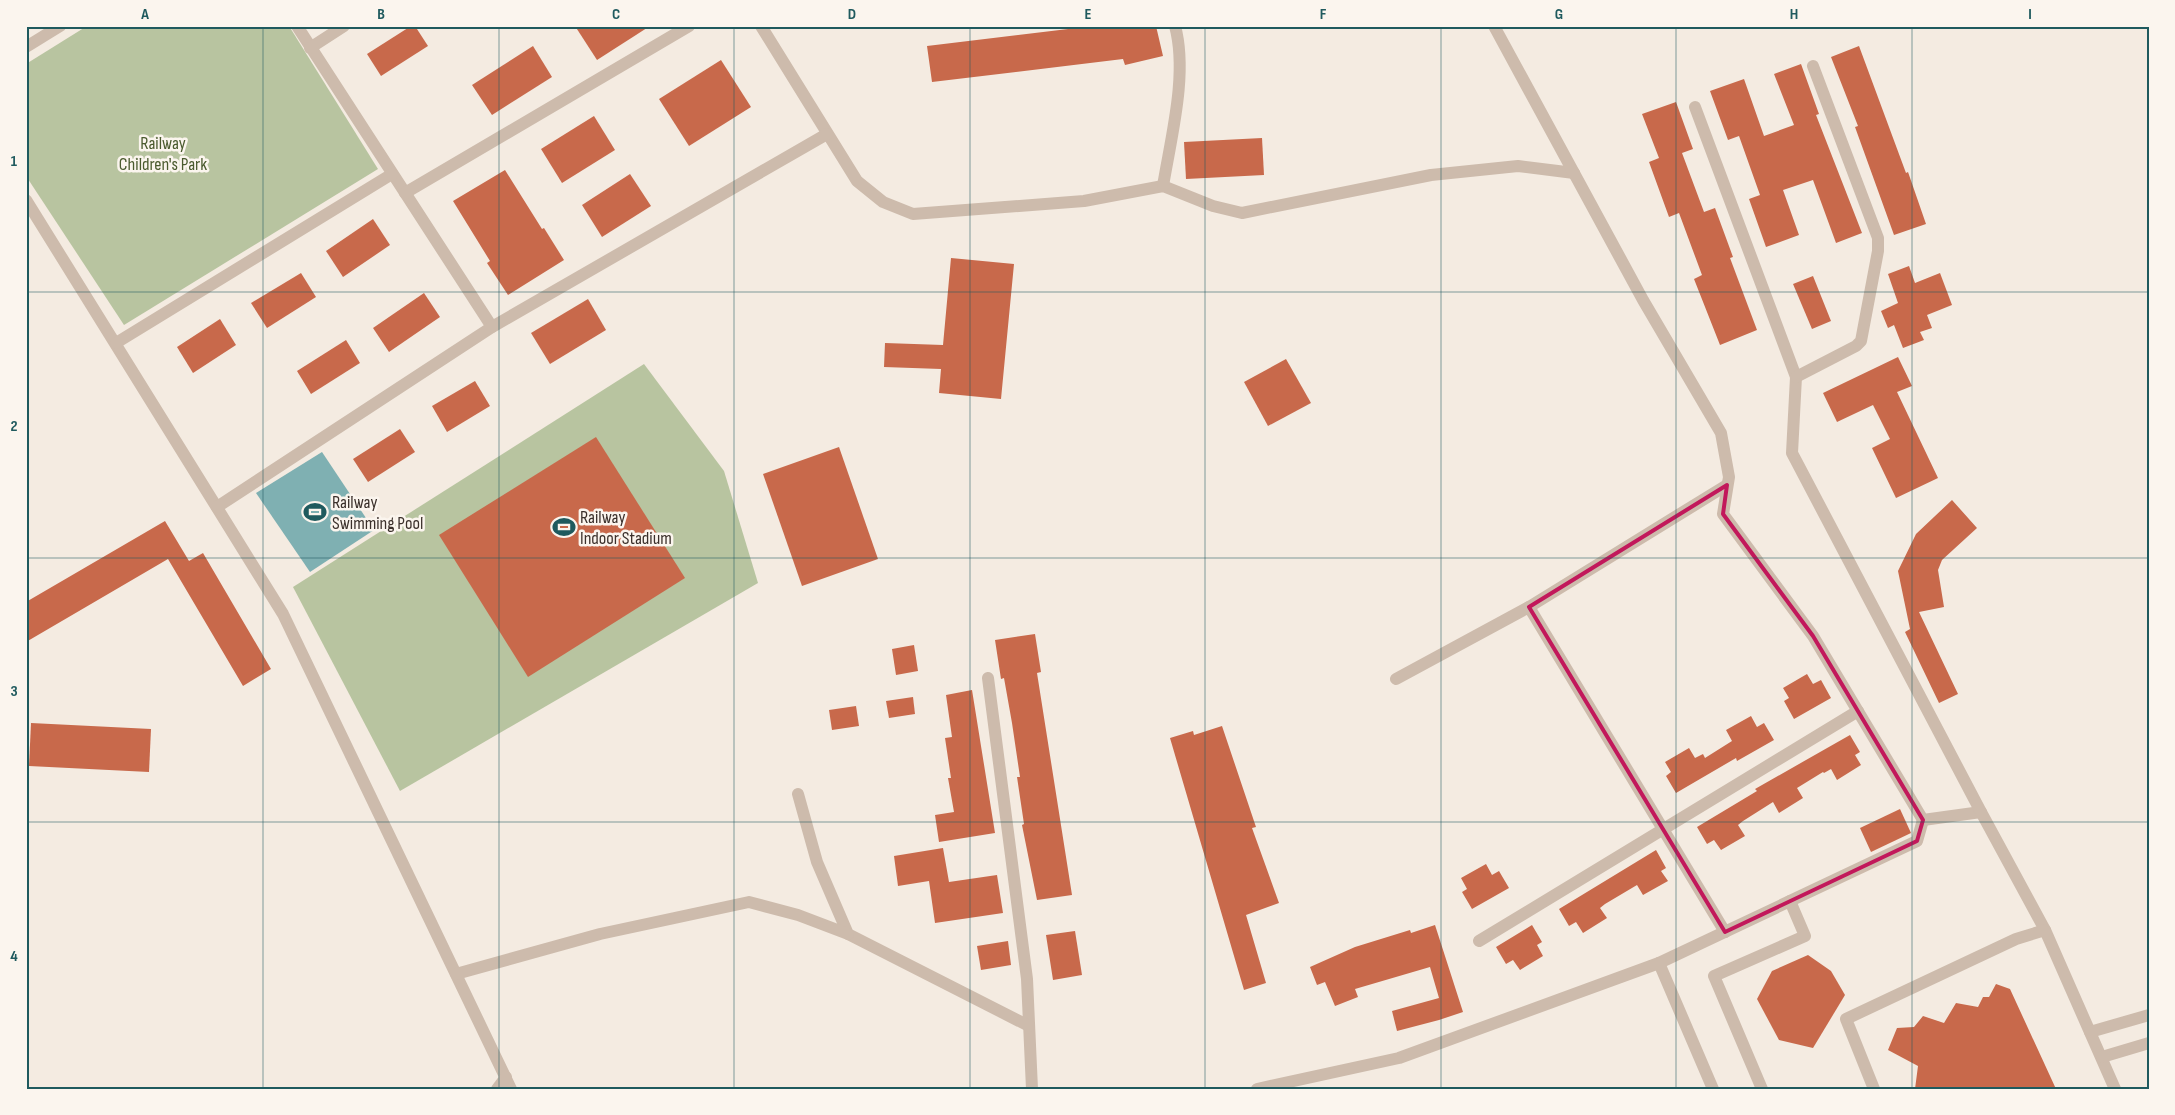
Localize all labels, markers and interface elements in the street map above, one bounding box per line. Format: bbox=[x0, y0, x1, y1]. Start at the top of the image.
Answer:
text: A bbox=[140, 5, 149, 24]
text: B bbox=[377, 5, 385, 24]
text: C bbox=[612, 5, 620, 24]
text: D bbox=[848, 5, 856, 24]
text: E bbox=[1085, 5, 1092, 24]
text: F bbox=[1320, 5, 1327, 24]
text: G bbox=[1555, 5, 1563, 24]
text: H bbox=[1790, 5, 1798, 24]
text: I bbox=[2028, 5, 2032, 24]
park label: Railway Children's Park bbox=[119, 133, 207, 175]
text: 1 bbox=[11, 152, 18, 171]
text: 2 bbox=[10, 417, 18, 436]
place label: Railway Swimming Pool bbox=[332, 492, 423, 534]
sports icon: Railway Swimming Pool bbox=[302, 499, 328, 525]
place label: Railway Indoor Stadium bbox=[580, 507, 672, 549]
sports icon: Railway Indoor Stadium bbox=[551, 514, 577, 540]
text: 3 bbox=[10, 682, 18, 701]
text: 4 bbox=[10, 947, 18, 966]

